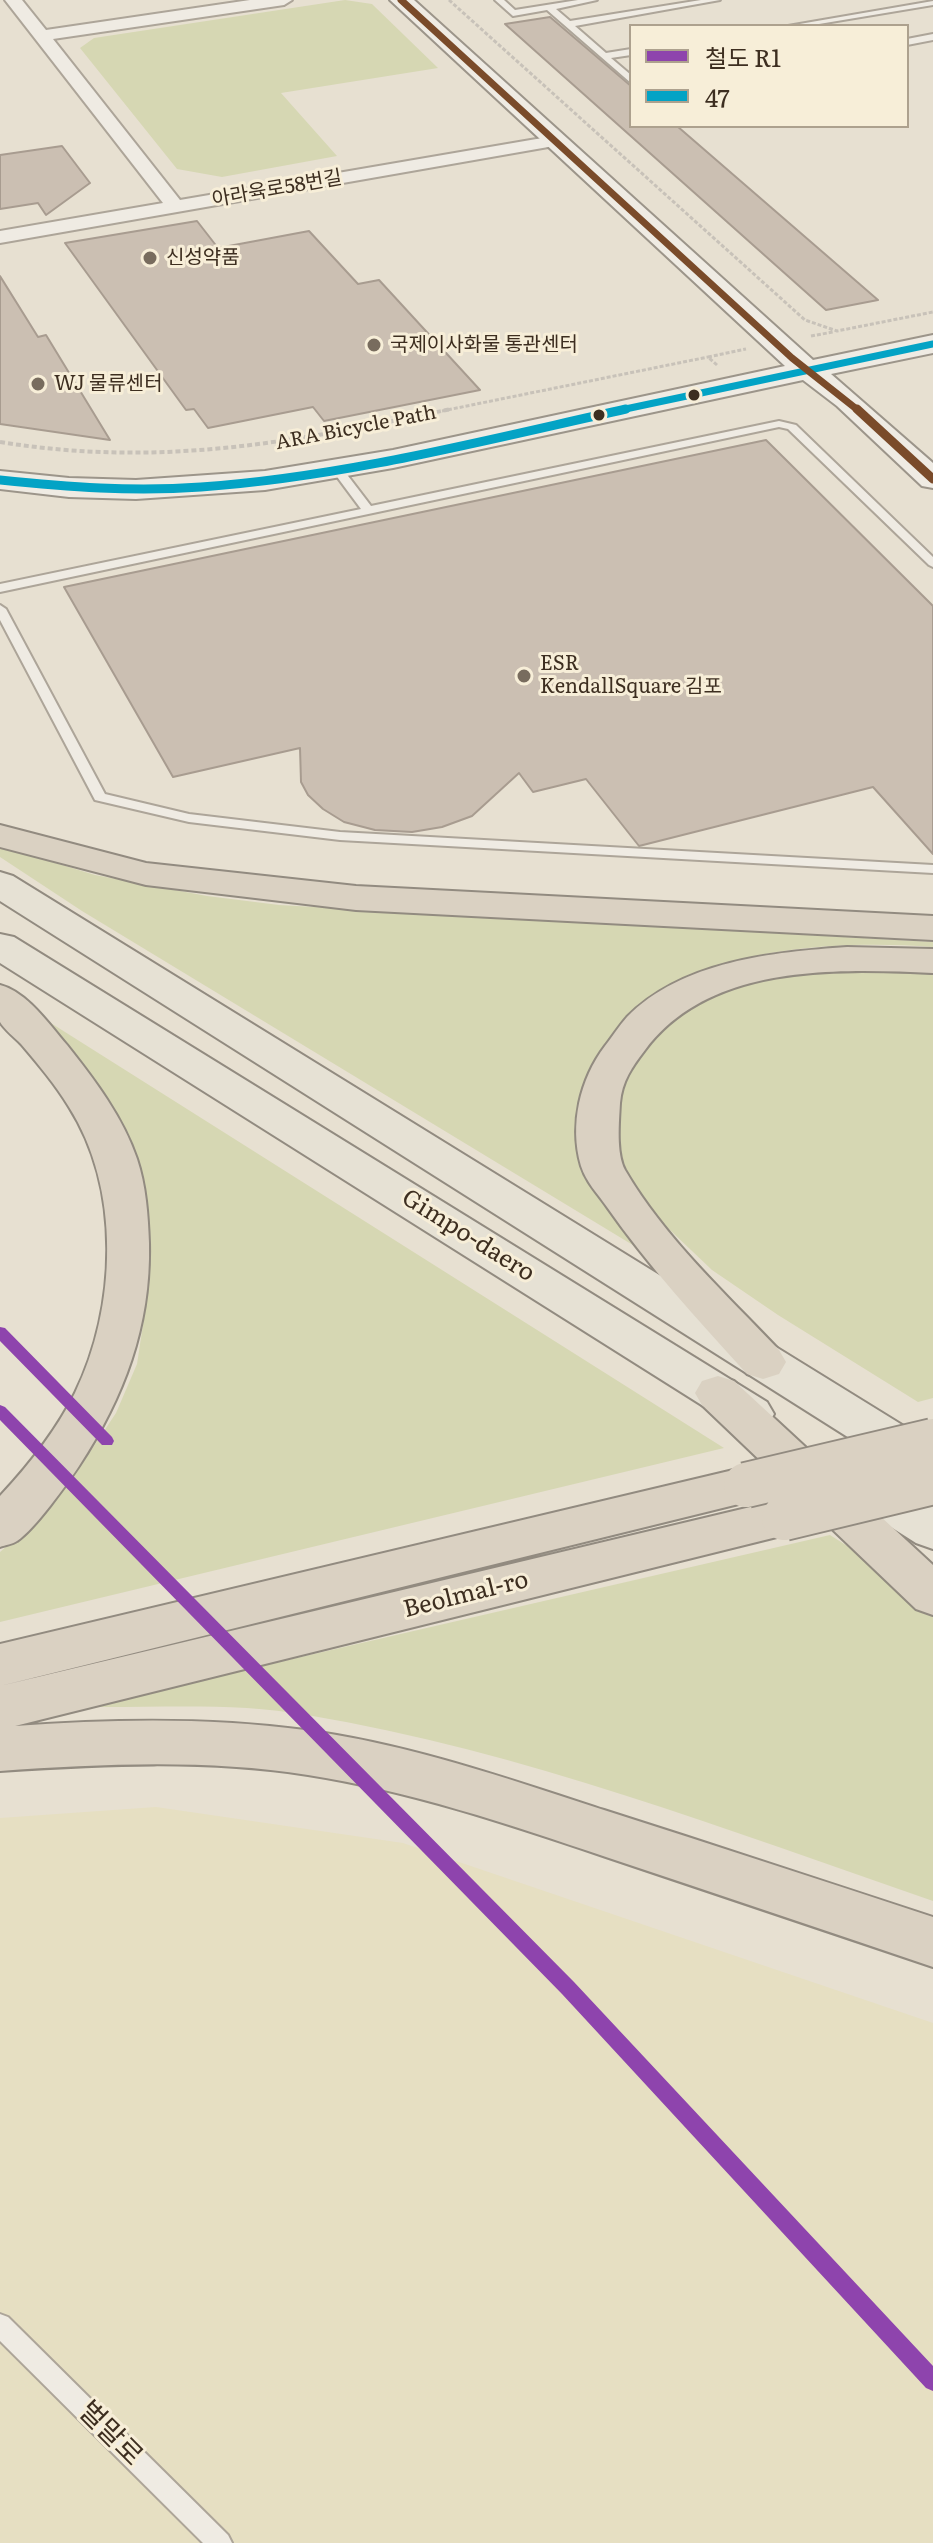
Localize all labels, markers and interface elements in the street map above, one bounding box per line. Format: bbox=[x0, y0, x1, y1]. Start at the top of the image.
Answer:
legend bbox=[629, 24, 909, 128]
text: 철도 R1 bbox=[705, 39, 781, 74]
text: 47 bbox=[705, 79, 730, 114]
street label: 아라육로58번길 bbox=[210, 166, 344, 212]
place label: 신성약품 bbox=[166, 246, 240, 270]
marker: 신성약품 bbox=[141, 249, 159, 267]
place label: 국제이사화물 통관센터 bbox=[390, 333, 578, 357]
marker: 국제이사화물 통관센터 bbox=[365, 336, 383, 354]
place label: WJ 물류센터 bbox=[54, 372, 163, 396]
marker: WJ 물류센터 bbox=[29, 375, 47, 393]
unlabelled marker bbox=[686, 387, 702, 403]
street label: ARA Bicycle Path bbox=[274, 401, 438, 455]
unlabelled marker bbox=[591, 407, 607, 423]
place label: ESR KendallSquare 김포 bbox=[540, 652, 722, 699]
marker: ESR KendallSquare 김포 bbox=[515, 667, 533, 685]
street label: Gimpo-daero bbox=[396, 1184, 540, 1288]
street label: Beolmal-ro bbox=[400, 1566, 532, 1624]
street label: 벌말로 bbox=[71, 2395, 149, 2473]

